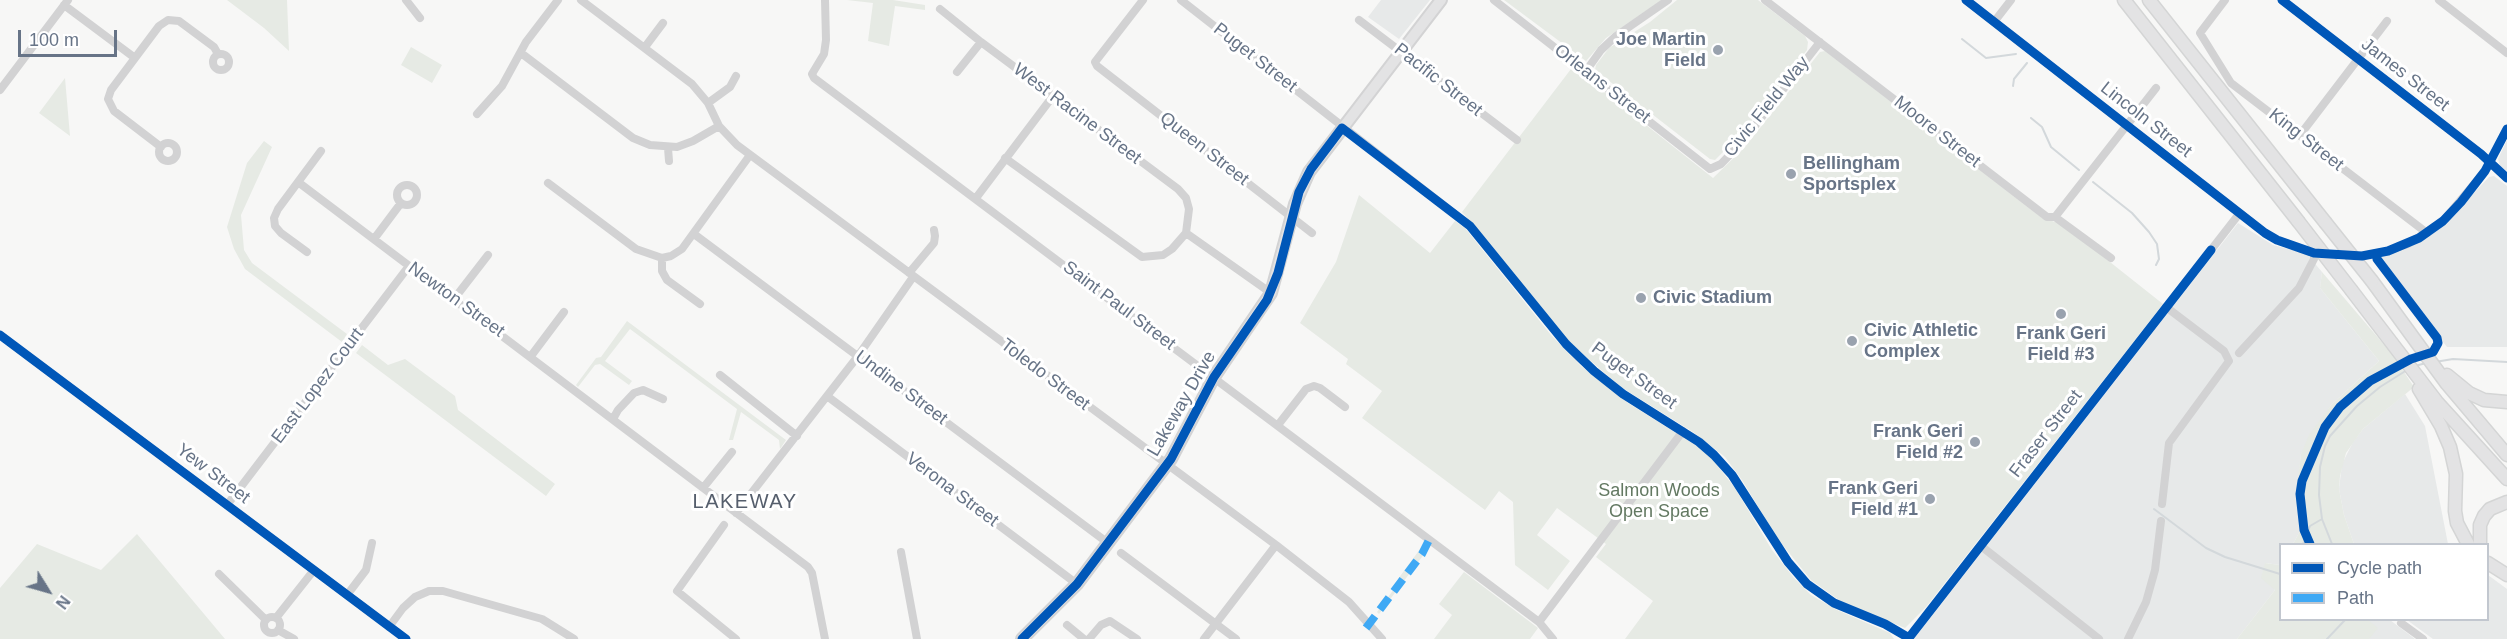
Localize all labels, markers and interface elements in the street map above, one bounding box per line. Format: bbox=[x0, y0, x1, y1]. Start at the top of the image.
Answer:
scale bar bbox=[21, 18, 120, 56]
street label: Puget Street bbox=[1209, 19, 1301, 97]
place label: Joe Martin Field bbox=[1616, 29, 1706, 72]
text: 100 m bbox=[29, 30, 79, 50]
street label: James Street bbox=[2357, 34, 2453, 116]
street label: Pacific Street bbox=[1390, 39, 1486, 121]
street label: Orleans Street bbox=[1550, 40, 1654, 128]
marker: Joe Martin Field bbox=[1711, 43, 1725, 57]
street label: Civic Field Way bbox=[1720, 52, 1814, 162]
street label: West Racine Street bbox=[1009, 59, 1145, 169]
street label: Lincoln Street bbox=[2096, 78, 2196, 162]
street label: Moore Street bbox=[1889, 91, 1985, 173]
street label: King Street bbox=[2264, 104, 2348, 176]
street label: Queen Street bbox=[1155, 108, 1253, 190]
place label: Bellingham Sportsplex bbox=[1803, 153, 1900, 195]
marker: Bellingham Sportsplex bbox=[1784, 167, 1798, 181]
street label: Saint Paul Street bbox=[1059, 257, 1179, 355]
street label: Newton Street bbox=[404, 258, 508, 342]
place label: Civic Stadium bbox=[1653, 287, 1772, 309]
marker: Civic Stadium bbox=[1634, 291, 1648, 305]
marker: Frank Geri Field #3 bbox=[2054, 307, 2068, 321]
place label: Civic Athletic Complex bbox=[1864, 320, 1978, 362]
place label: Frank Geri Field #3 bbox=[2016, 323, 2106, 366]
street label: East Lopez Court bbox=[268, 324, 368, 448]
street label: Toledo Street bbox=[996, 334, 1094, 416]
marker: Civic Athletic Complex bbox=[1845, 334, 1859, 348]
street label: Puget Street bbox=[1587, 338, 1681, 414]
street label: Undine Street bbox=[851, 346, 951, 430]
street label: Lakeway Drive bbox=[1143, 347, 1221, 461]
street label: Fraser Street bbox=[2005, 386, 2087, 482]
place label: Frank Geri Field #2 bbox=[1873, 421, 1963, 464]
marker: Frank Geri Field #2 bbox=[1968, 435, 1982, 449]
street label: Yew Street bbox=[172, 439, 254, 509]
street label: Verona Street bbox=[902, 448, 1002, 532]
place label: Frank Geri Field #1 bbox=[1828, 478, 1918, 520]
park label: Salmon Woods Open Space bbox=[1598, 480, 1720, 522]
district label: LAKEWAY bbox=[693, 490, 797, 514]
marker: Frank Geri Field #1 bbox=[1923, 492, 1937, 506]
legend bbox=[2279, 543, 2489, 621]
text: Cycle path bbox=[2337, 558, 2422, 578]
north arrow bbox=[18, 561, 78, 621]
text: Path bbox=[2337, 588, 2374, 608]
text: N bbox=[53, 592, 73, 612]

